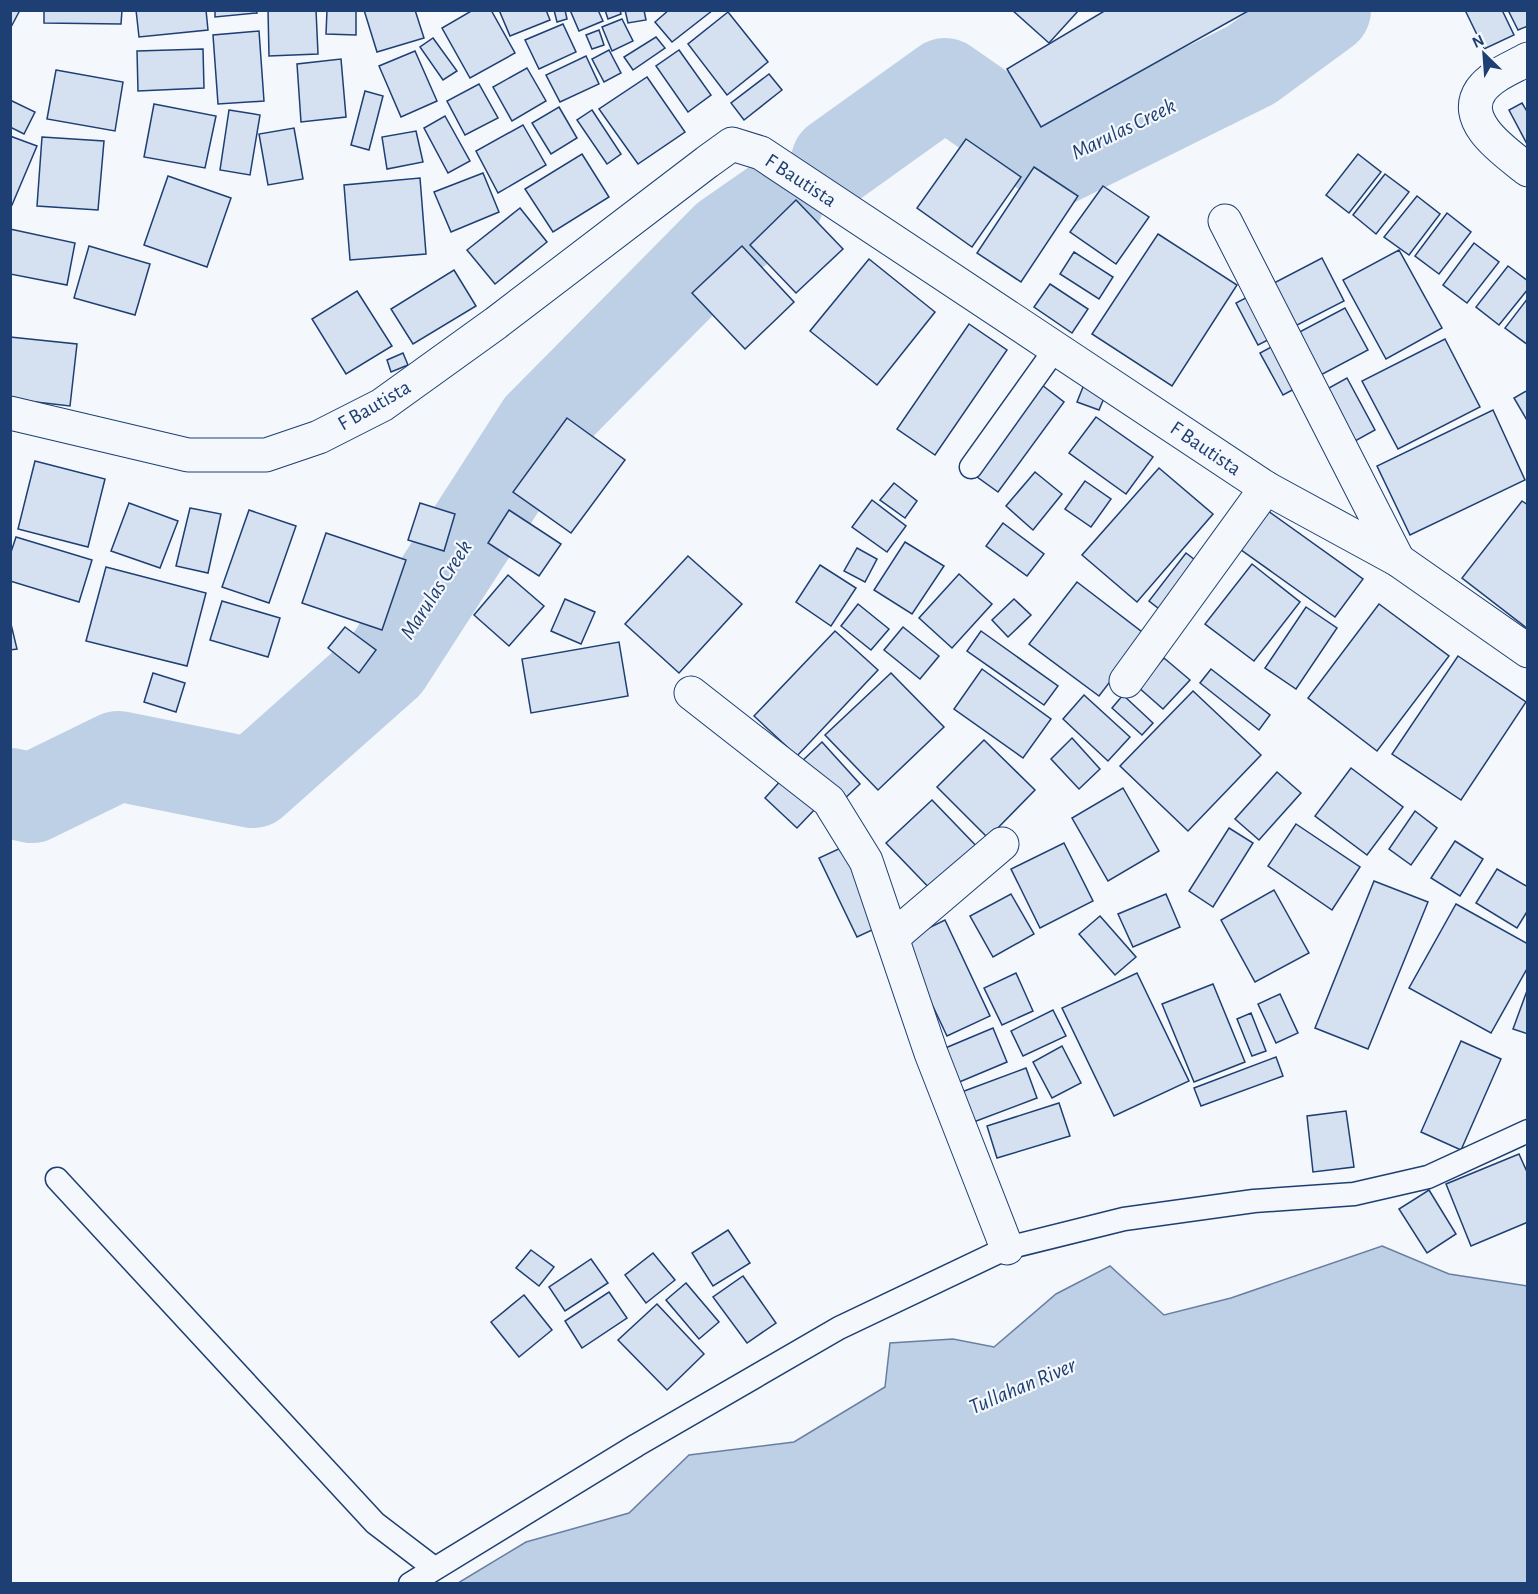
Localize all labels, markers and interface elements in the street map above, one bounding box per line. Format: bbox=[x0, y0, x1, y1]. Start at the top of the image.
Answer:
north arrow bbox=[1454, 24, 1514, 84]
text: N bbox=[1470, 32, 1487, 51]
water label: Marulas Creek bbox=[1068, 94, 1179, 164]
street label: F Bautista bbox=[761, 150, 840, 211]
street label: F Bautista bbox=[334, 376, 414, 435]
street label: F Bautista bbox=[1167, 417, 1245, 480]
water label: Marulas Creek bbox=[396, 536, 476, 643]
water label: Tullahan River bbox=[966, 1353, 1080, 1418]

